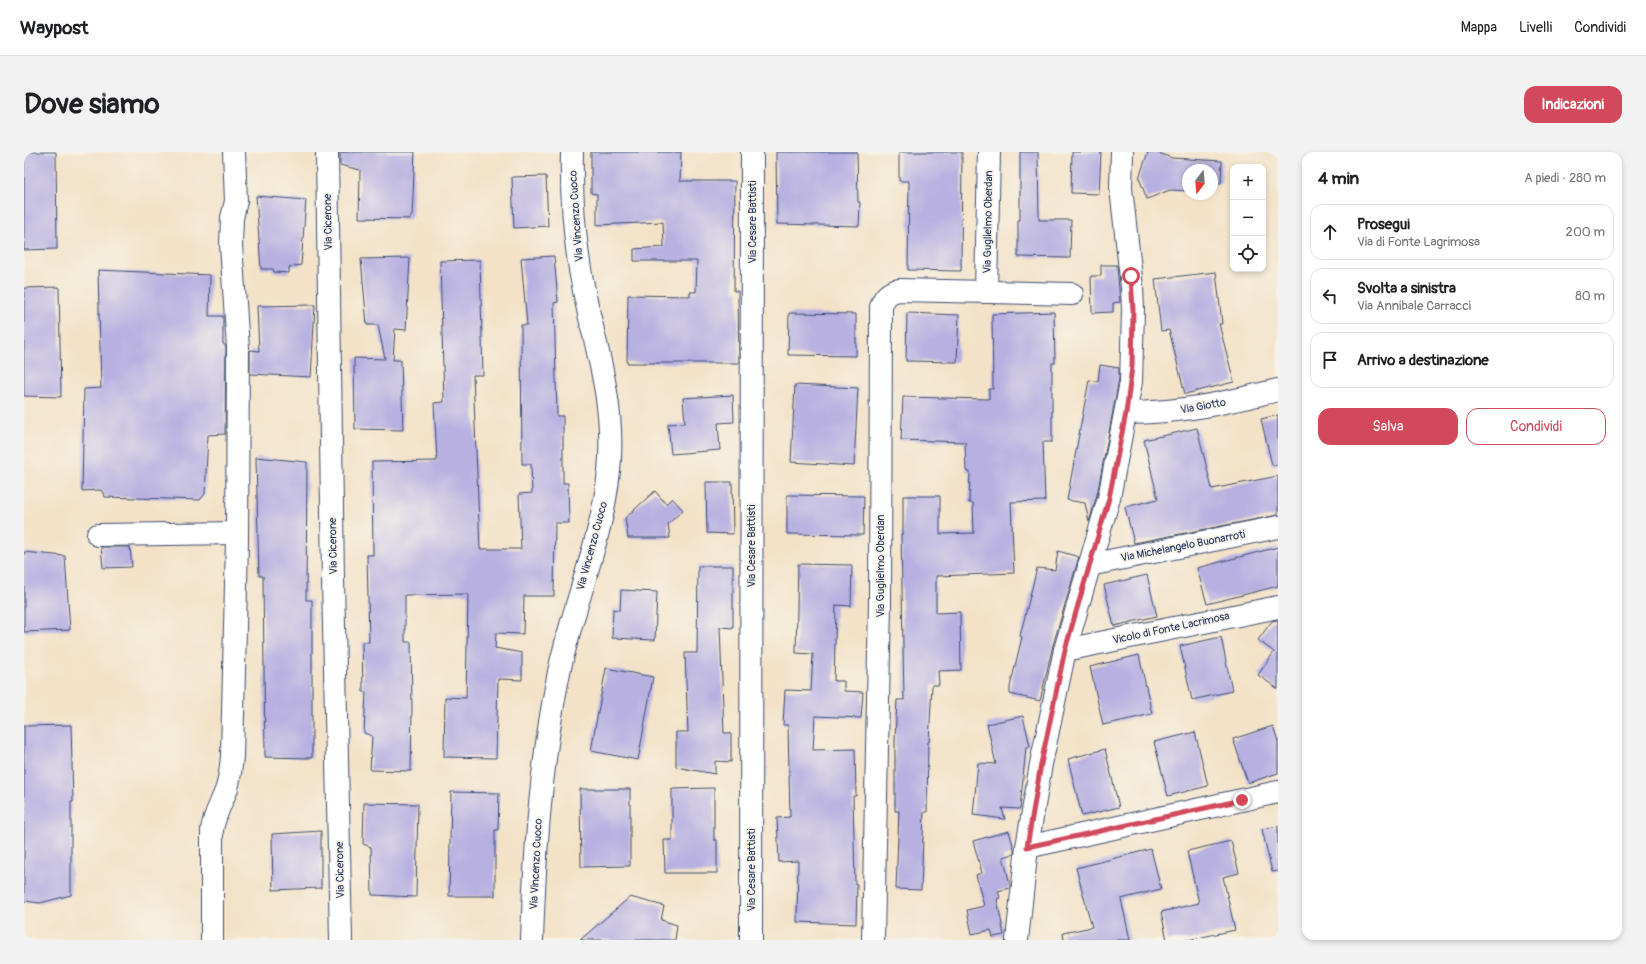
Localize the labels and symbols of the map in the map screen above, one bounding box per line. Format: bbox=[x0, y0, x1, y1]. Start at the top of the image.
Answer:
north arrow bbox=[1182, 164, 1218, 200]
street label: Via Vincenzo Cuoco bbox=[566, 170, 586, 262]
street label: Via Guglielmo Oberdan bbox=[981, 170, 995, 274]
street label: Via Cesare Battisti bbox=[746, 180, 759, 263]
street label: Via Cicerone bbox=[321, 193, 335, 251]
route start bbox=[1122, 267, 1140, 285]
street label: Via Giotto bbox=[1179, 396, 1227, 416]
street label: Via Vincenzo Cuoco bbox=[574, 500, 610, 592]
street label: Via Cesare Battisti bbox=[745, 504, 758, 587]
street label: Via Guglielmo Oberdan bbox=[874, 514, 887, 618]
street label: Via Cicerone bbox=[326, 517, 340, 575]
street label: Via Michelangelo Buonarroti bbox=[1120, 528, 1246, 564]
street label: Vicolo di Fonte Lacrimosa bbox=[1111, 609, 1231, 647]
route end bbox=[1233, 791, 1251, 809]
street label: Via Vincenzo Cuoco bbox=[527, 818, 545, 910]
street label: Via Cesare Battisti bbox=[745, 828, 758, 911]
street label: Via Cicerone bbox=[333, 841, 347, 899]

